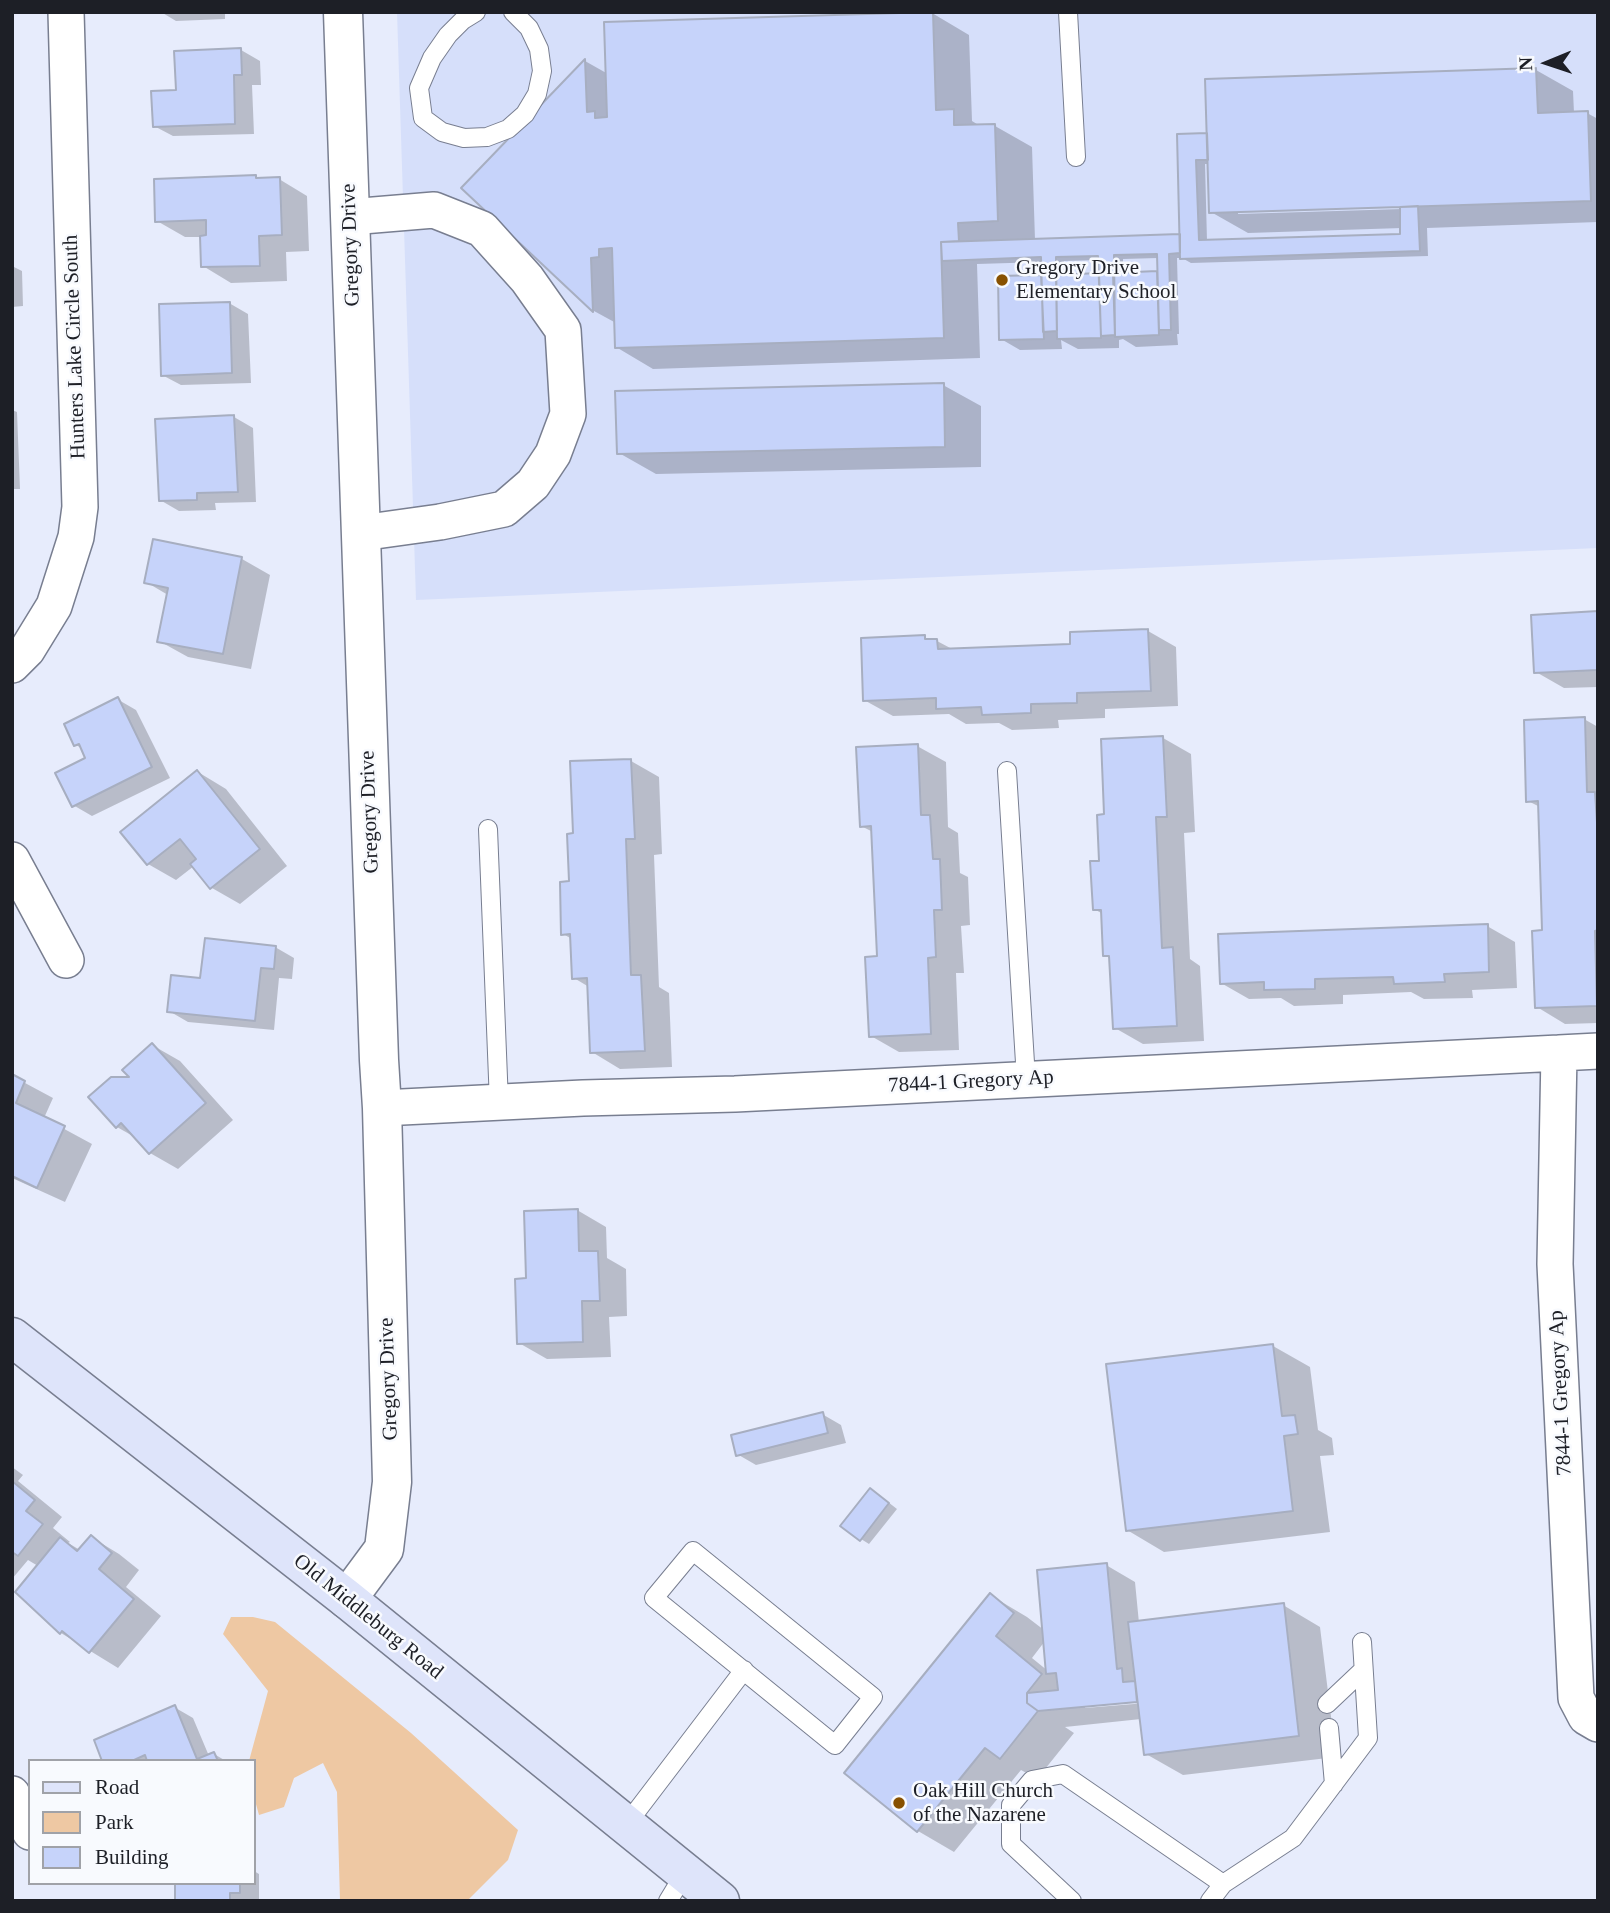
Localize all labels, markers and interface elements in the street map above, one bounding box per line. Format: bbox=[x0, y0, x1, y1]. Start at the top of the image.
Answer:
north arrow bbox=[1512, 28, 1582, 98]
text: N bbox=[1515, 57, 1536, 71]
street label: Gregory Drive bbox=[336, 183, 366, 307]
street label: Hunters Lake Circle South bbox=[58, 234, 92, 460]
place label: Gregory Drive Elementary School bbox=[1016, 255, 1176, 305]
marker: Gregory Drive Elementary School bbox=[994, 272, 1010, 288]
street label: Gregory Drive bbox=[355, 750, 385, 874]
street label: 7844-1 Gregory Ap bbox=[888, 1065, 1054, 1099]
street label: 7844-1 Gregory Ap bbox=[1544, 1310, 1578, 1476]
street label: Gregory Drive bbox=[374, 1317, 404, 1441]
street label: Old Middleburg Road bbox=[288, 1549, 448, 1685]
legend bbox=[28, 1759, 256, 1885]
text: Road bbox=[95, 1775, 139, 1799]
place label: Oak Hill Church of the Nazarene bbox=[913, 1778, 1053, 1828]
marker: Oak Hill Church of the Nazarene bbox=[891, 1795, 907, 1811]
text: Park bbox=[95, 1810, 134, 1834]
text: Building bbox=[95, 1845, 169, 1869]

